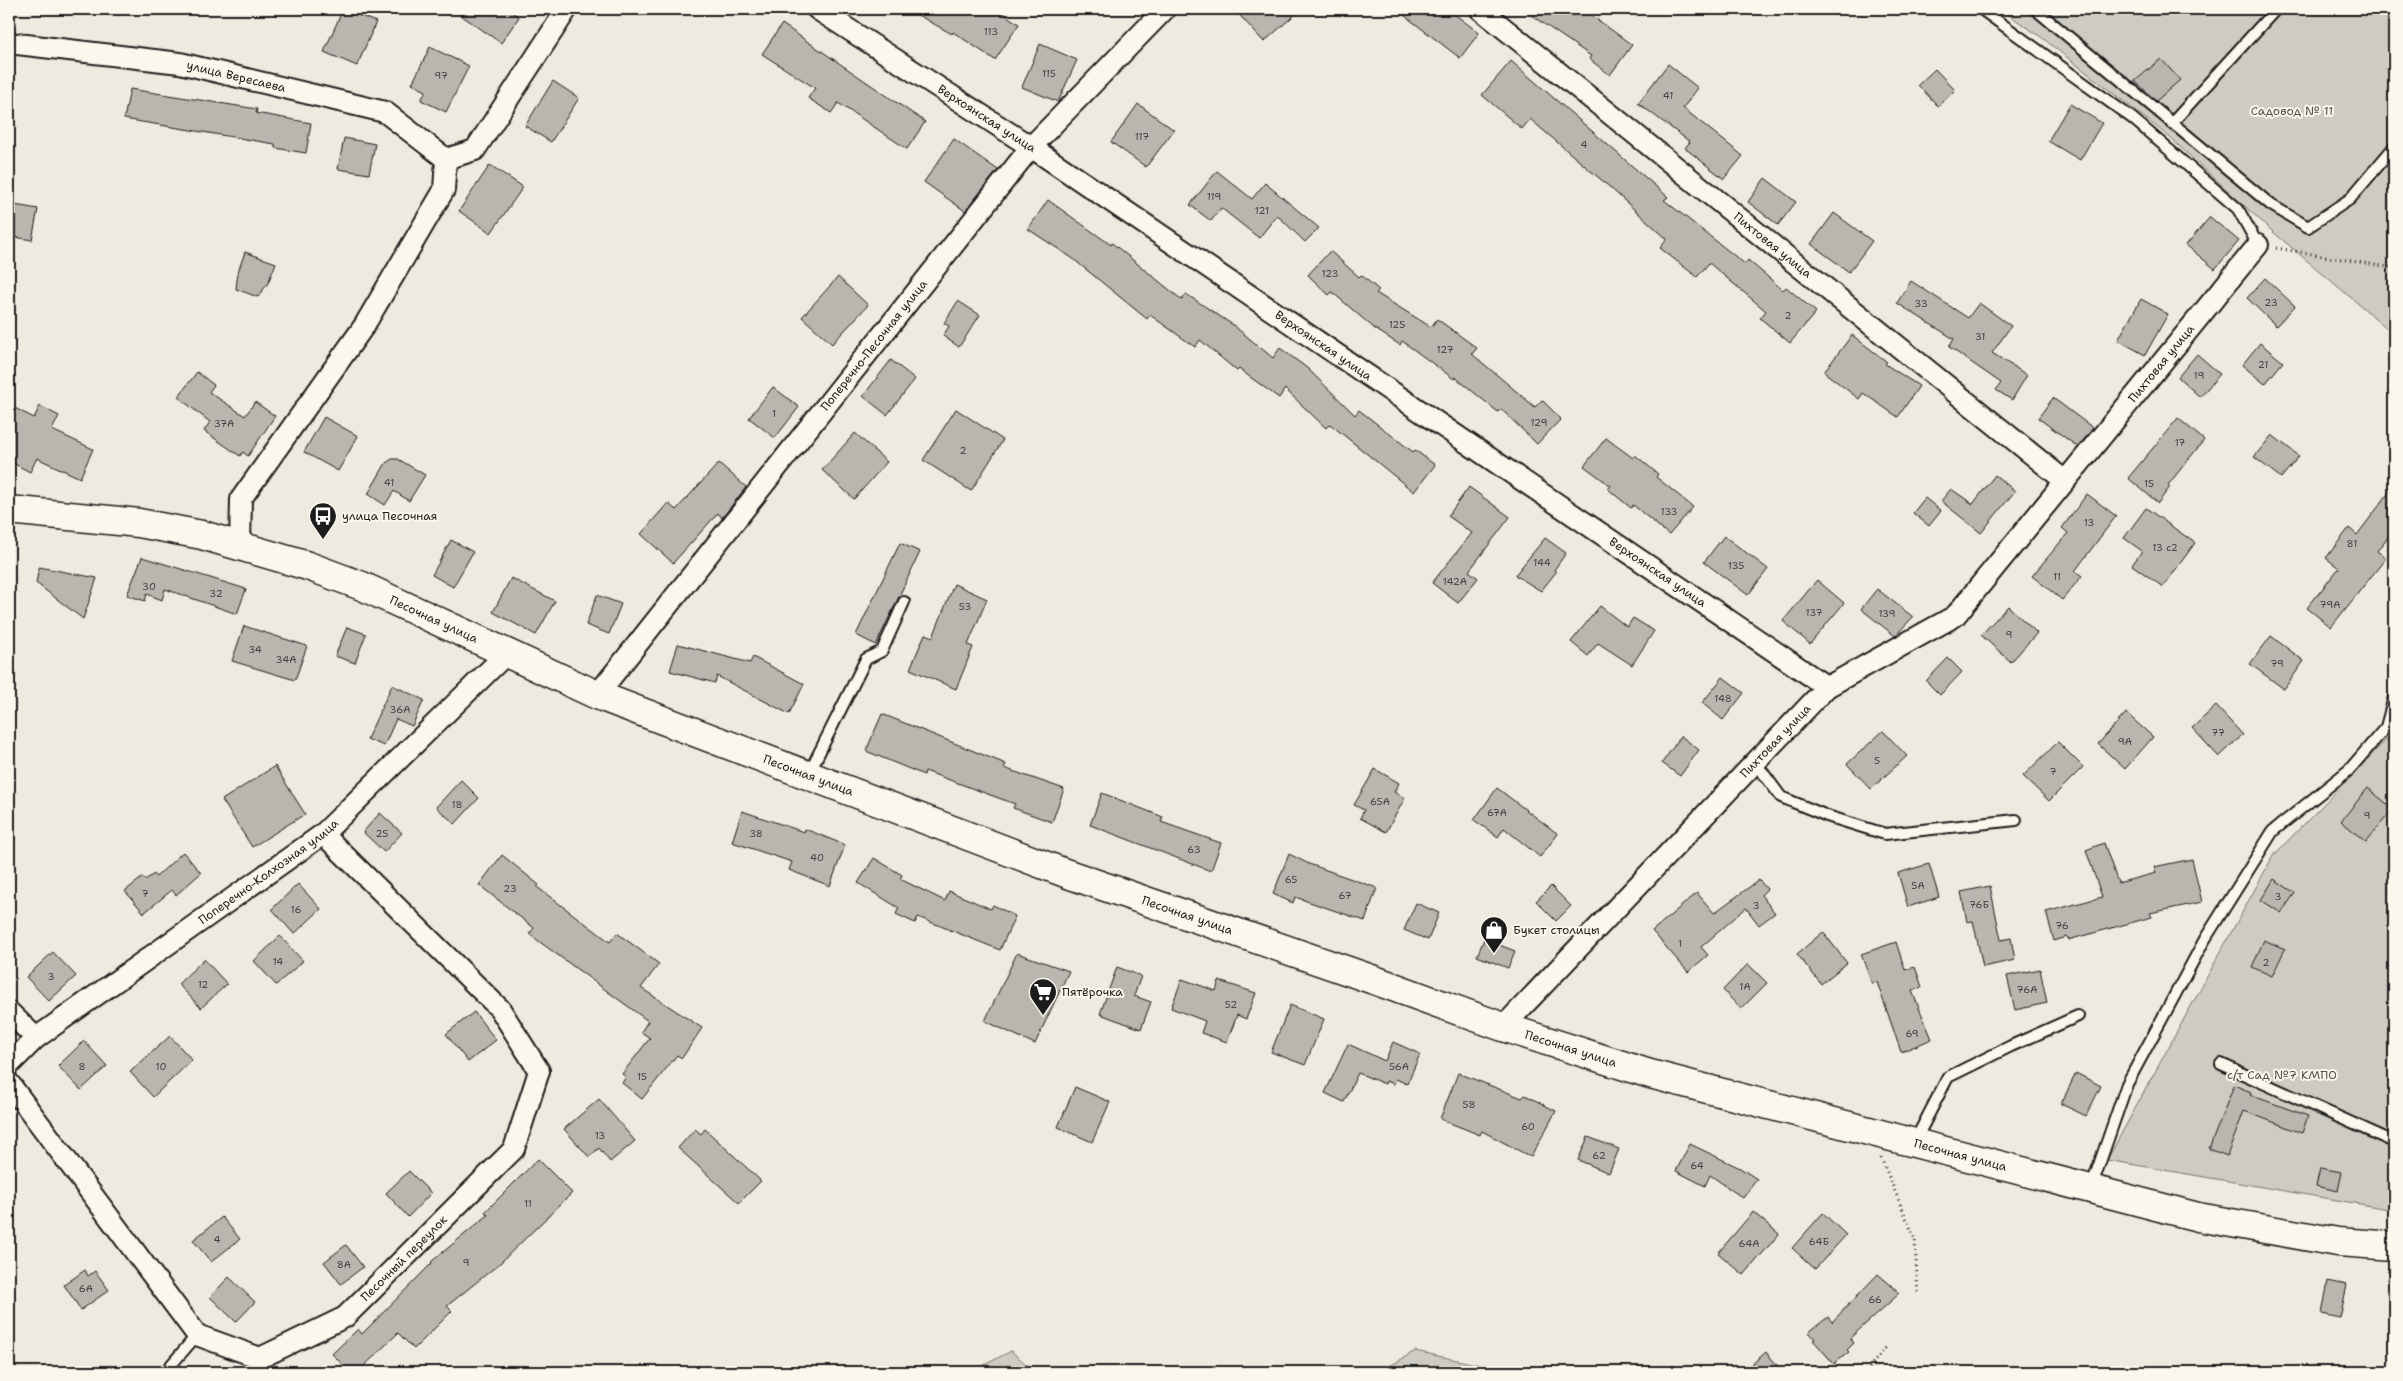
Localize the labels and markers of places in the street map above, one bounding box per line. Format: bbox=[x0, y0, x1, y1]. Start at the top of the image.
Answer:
bus stop icon: улица Песочная bbox=[308, 501, 338, 540]
place label: улица Песочная bbox=[342, 508, 437, 524]
shop icon: Букет столицы bbox=[1479, 915, 1509, 954]
place label: Букет столицы bbox=[1513, 922, 1600, 938]
supermarket icon: Пятёрочка bbox=[1028, 977, 1058, 1016]
place label: Пятёрочка bbox=[1062, 984, 1123, 1000]

